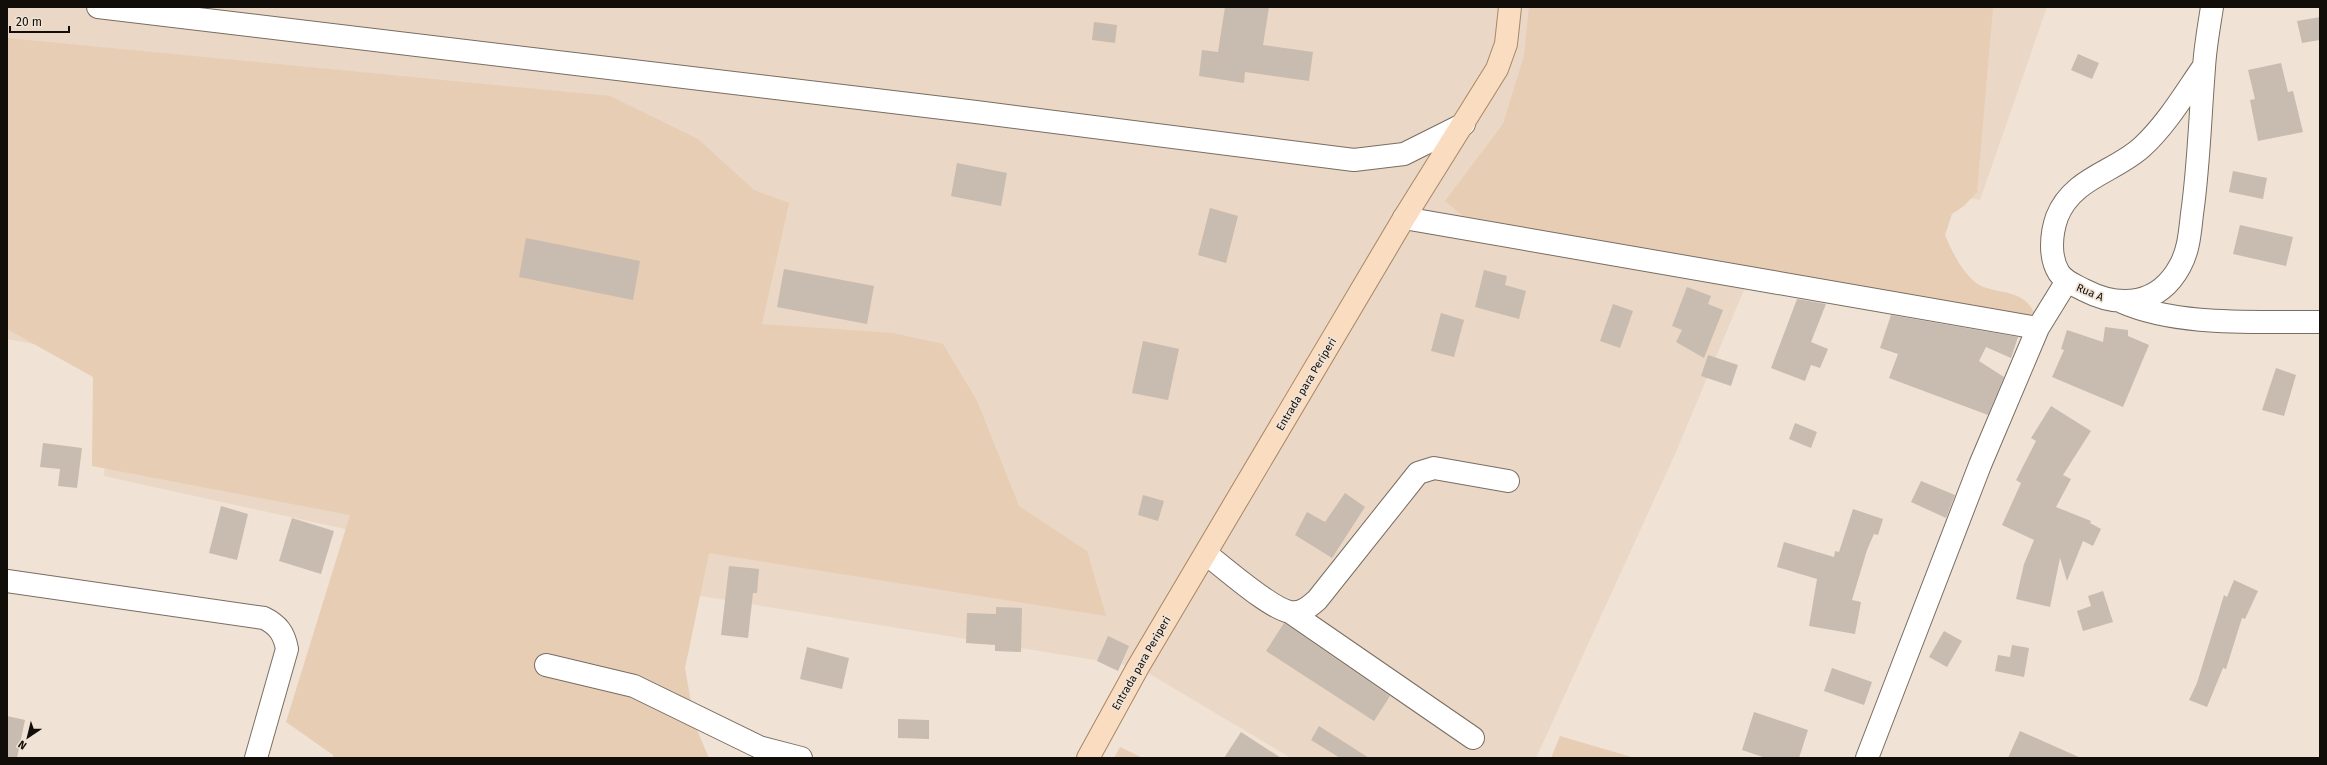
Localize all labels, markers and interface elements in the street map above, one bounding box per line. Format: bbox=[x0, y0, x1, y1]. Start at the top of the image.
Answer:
scale bar bbox=[10, 8, 69, 34]
text: 20 m bbox=[16, 15, 42, 29]
street label: Rua A bbox=[2074, 281, 2106, 304]
street label: Entrada para Periperi bbox=[1274, 335, 1339, 433]
street label: Entrada para Periperi bbox=[1109, 614, 1174, 712]
north arrow bbox=[8, 717, 48, 757]
text: N bbox=[16, 737, 29, 752]

